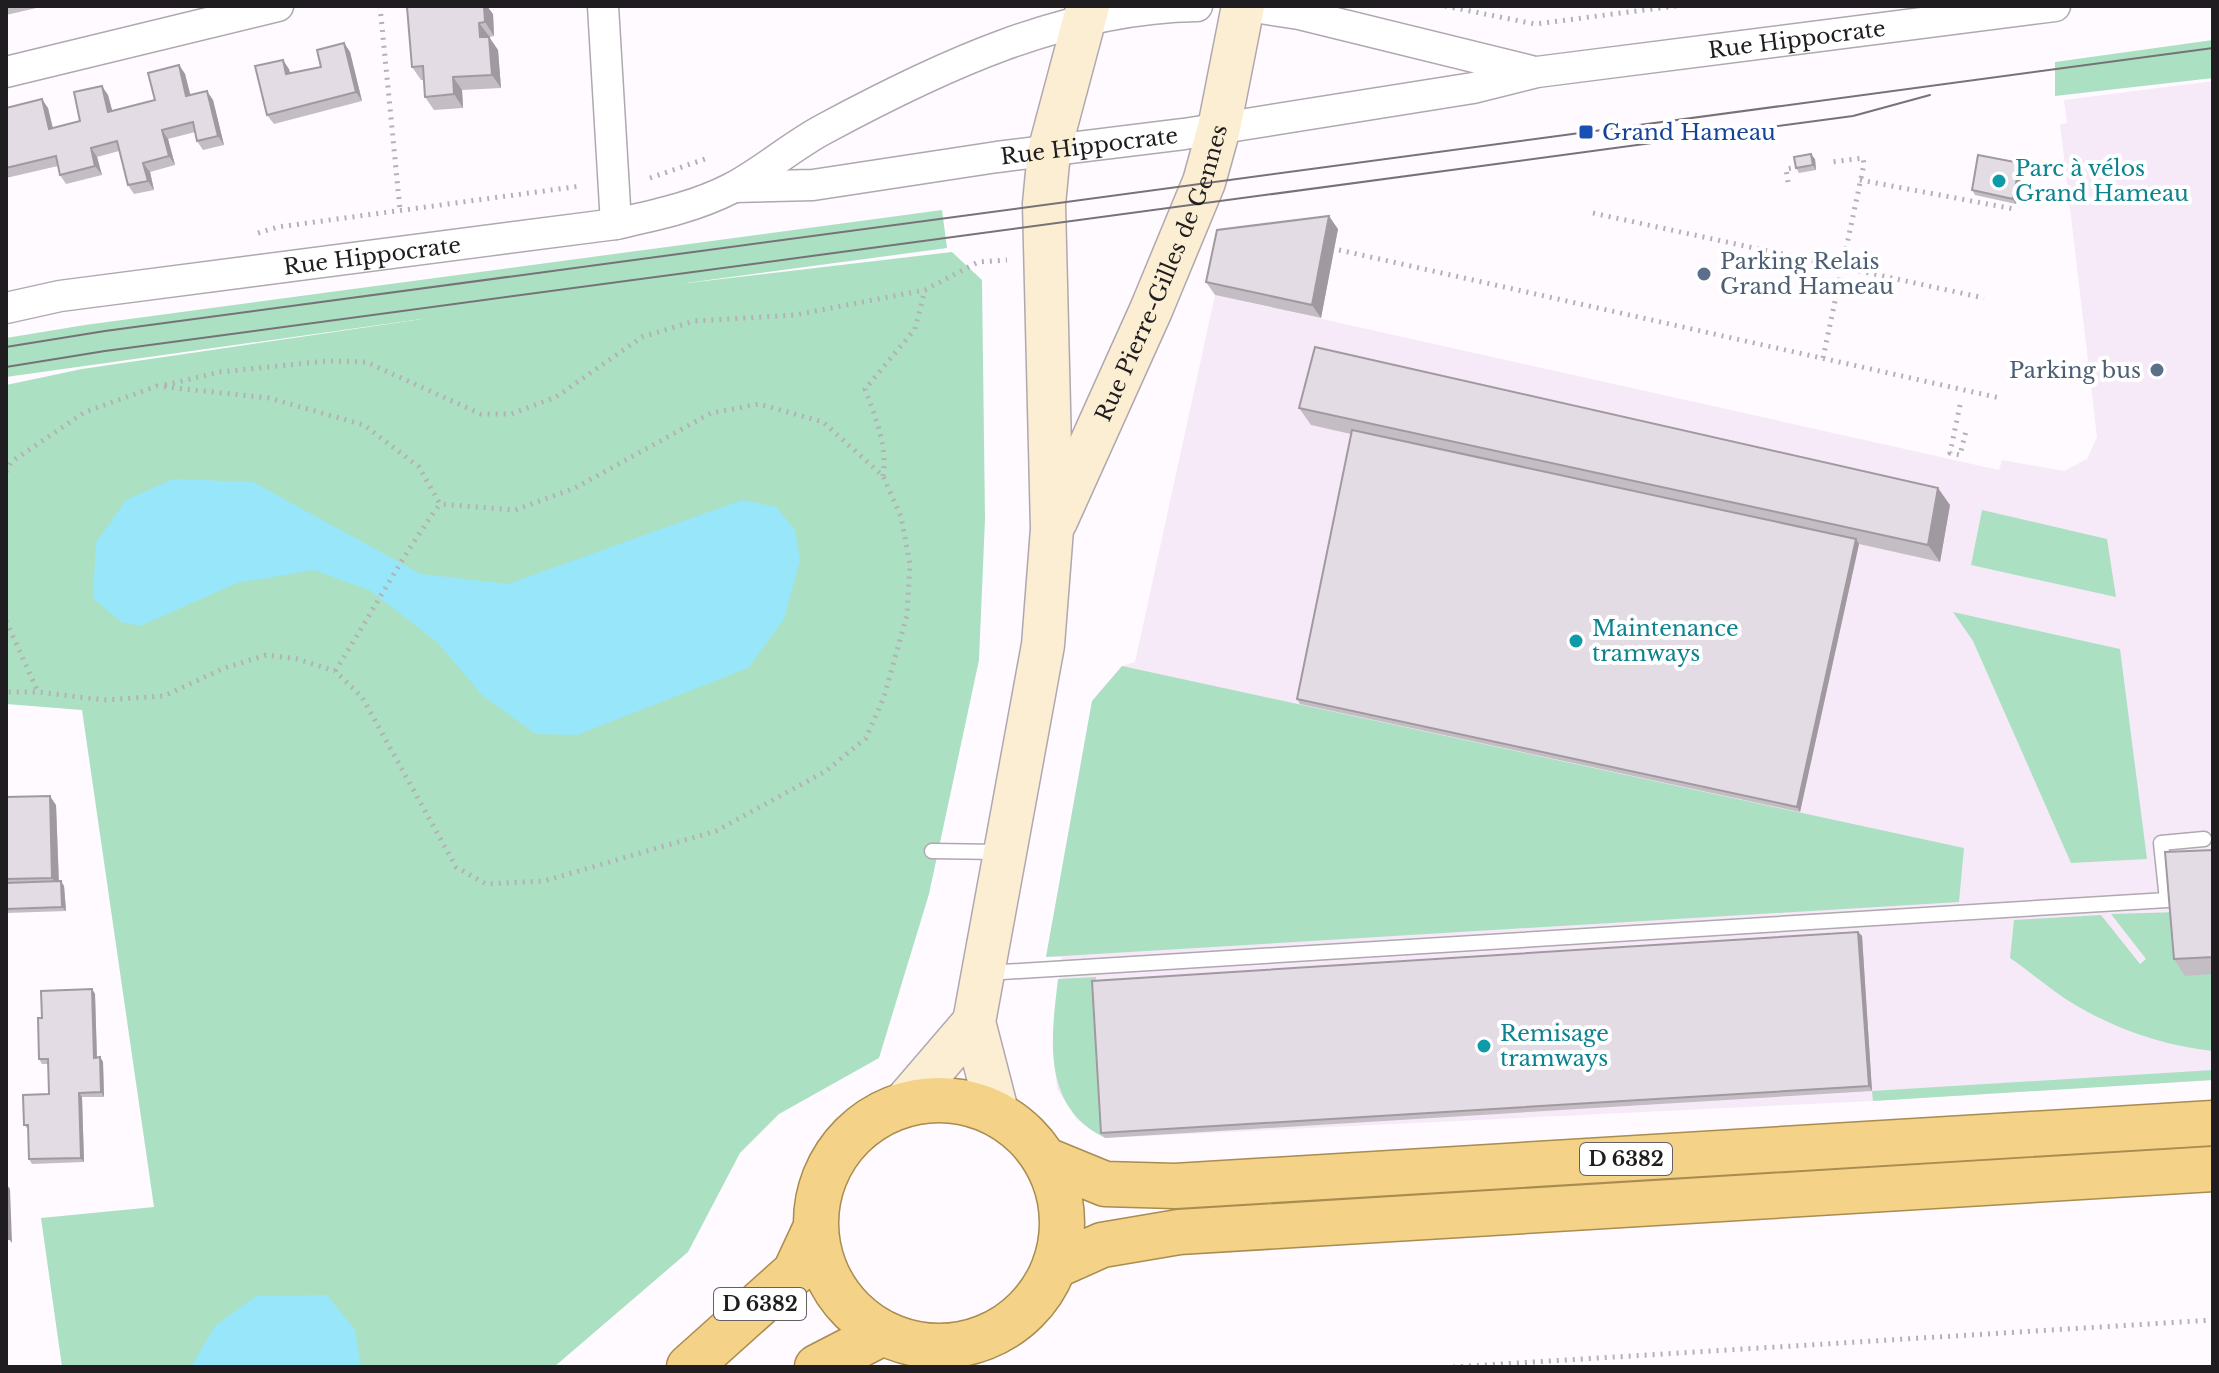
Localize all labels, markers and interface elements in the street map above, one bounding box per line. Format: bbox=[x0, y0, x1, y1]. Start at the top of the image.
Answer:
street label: Rue Hippocrate bbox=[1706, 14, 1887, 64]
place label: Grand Hameau bbox=[1602, 119, 1776, 146]
street label: Rue Hippocrate bbox=[999, 121, 1179, 170]
street label: Rue Pierre-Gilles de Gennes bbox=[1089, 121, 1233, 425]
marker: Grand Hameau bbox=[1577, 123, 1595, 141]
place label: Parc à vélos Grand Hameau bbox=[2015, 155, 2189, 207]
marker: Parc à vélos Grand Hameau bbox=[1990, 172, 2008, 190]
street label: Rue Hippocrate bbox=[282, 231, 462, 280]
place label: Parking Relais Grand Hameau bbox=[1720, 248, 1894, 300]
marker: Parking Relais Grand Hameau bbox=[1695, 265, 1713, 283]
place label: Parking bus bbox=[2009, 357, 2141, 384]
marker: Parking bus bbox=[2148, 361, 2166, 379]
place label: Maintenance tramways bbox=[1592, 615, 1739, 667]
marker: Maintenance tramways bbox=[1567, 632, 1585, 650]
place label: Remisage tramways bbox=[1500, 1020, 1609, 1072]
marker: Remisage tramways bbox=[1475, 1037, 1493, 1055]
road number: D 6382 bbox=[1580, 1143, 1672, 1175]
road number: D 6382 bbox=[714, 1288, 806, 1320]

